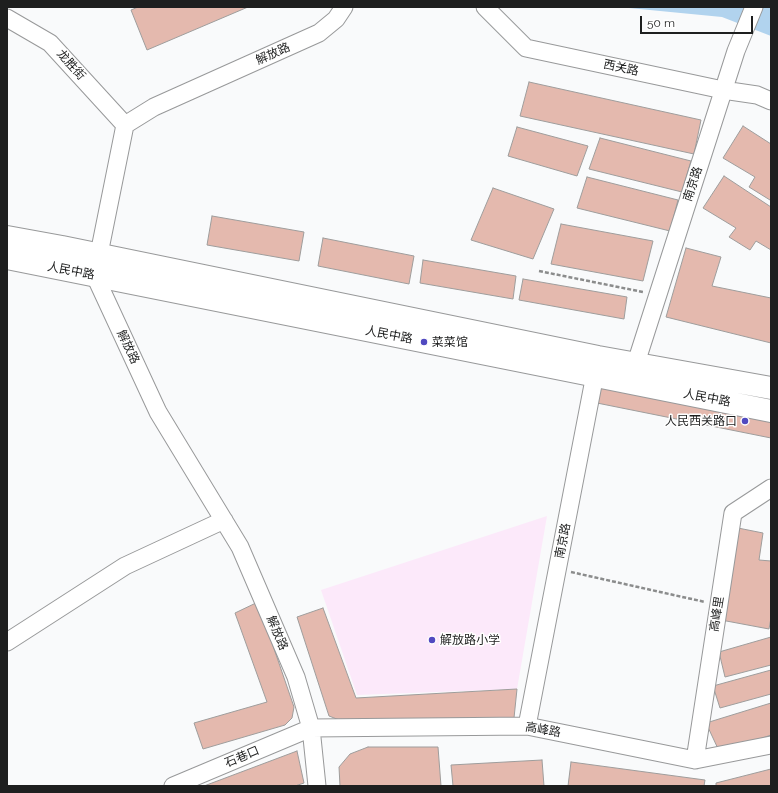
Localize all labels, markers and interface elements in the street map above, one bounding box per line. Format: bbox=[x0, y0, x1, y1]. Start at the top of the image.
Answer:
scale bar bbox=[642, 8, 755, 34]
text: 50 m bbox=[647, 16, 675, 30]
street label: 解放路 bbox=[254, 40, 292, 68]
street label: 龙胜街 bbox=[54, 47, 88, 83]
street label: 西关路 bbox=[602, 57, 640, 79]
street label: 南京路 bbox=[681, 165, 705, 203]
street label: 人民中路 bbox=[46, 259, 96, 283]
street label: 人民中路 bbox=[364, 323, 414, 347]
street label: 解放路 bbox=[114, 328, 142, 366]
place label: 菜菜馆 bbox=[432, 335, 468, 349]
marker: 菜菜馆 bbox=[419, 337, 429, 347]
street label: 人民中路 bbox=[682, 386, 732, 410]
place label: 人民西关路口 bbox=[665, 414, 737, 428]
marker: 人民西关路口 bbox=[740, 416, 750, 426]
street label: 南京路 bbox=[552, 522, 574, 560]
street label: 高峰里 bbox=[707, 595, 727, 633]
street label: 解放路 bbox=[263, 614, 291, 652]
place label: 解放路小学 bbox=[440, 633, 500, 647]
marker: 解放路小学 bbox=[427, 635, 437, 645]
street label: 高峰路 bbox=[524, 720, 562, 740]
street label: 石巷口 bbox=[223, 743, 261, 771]

